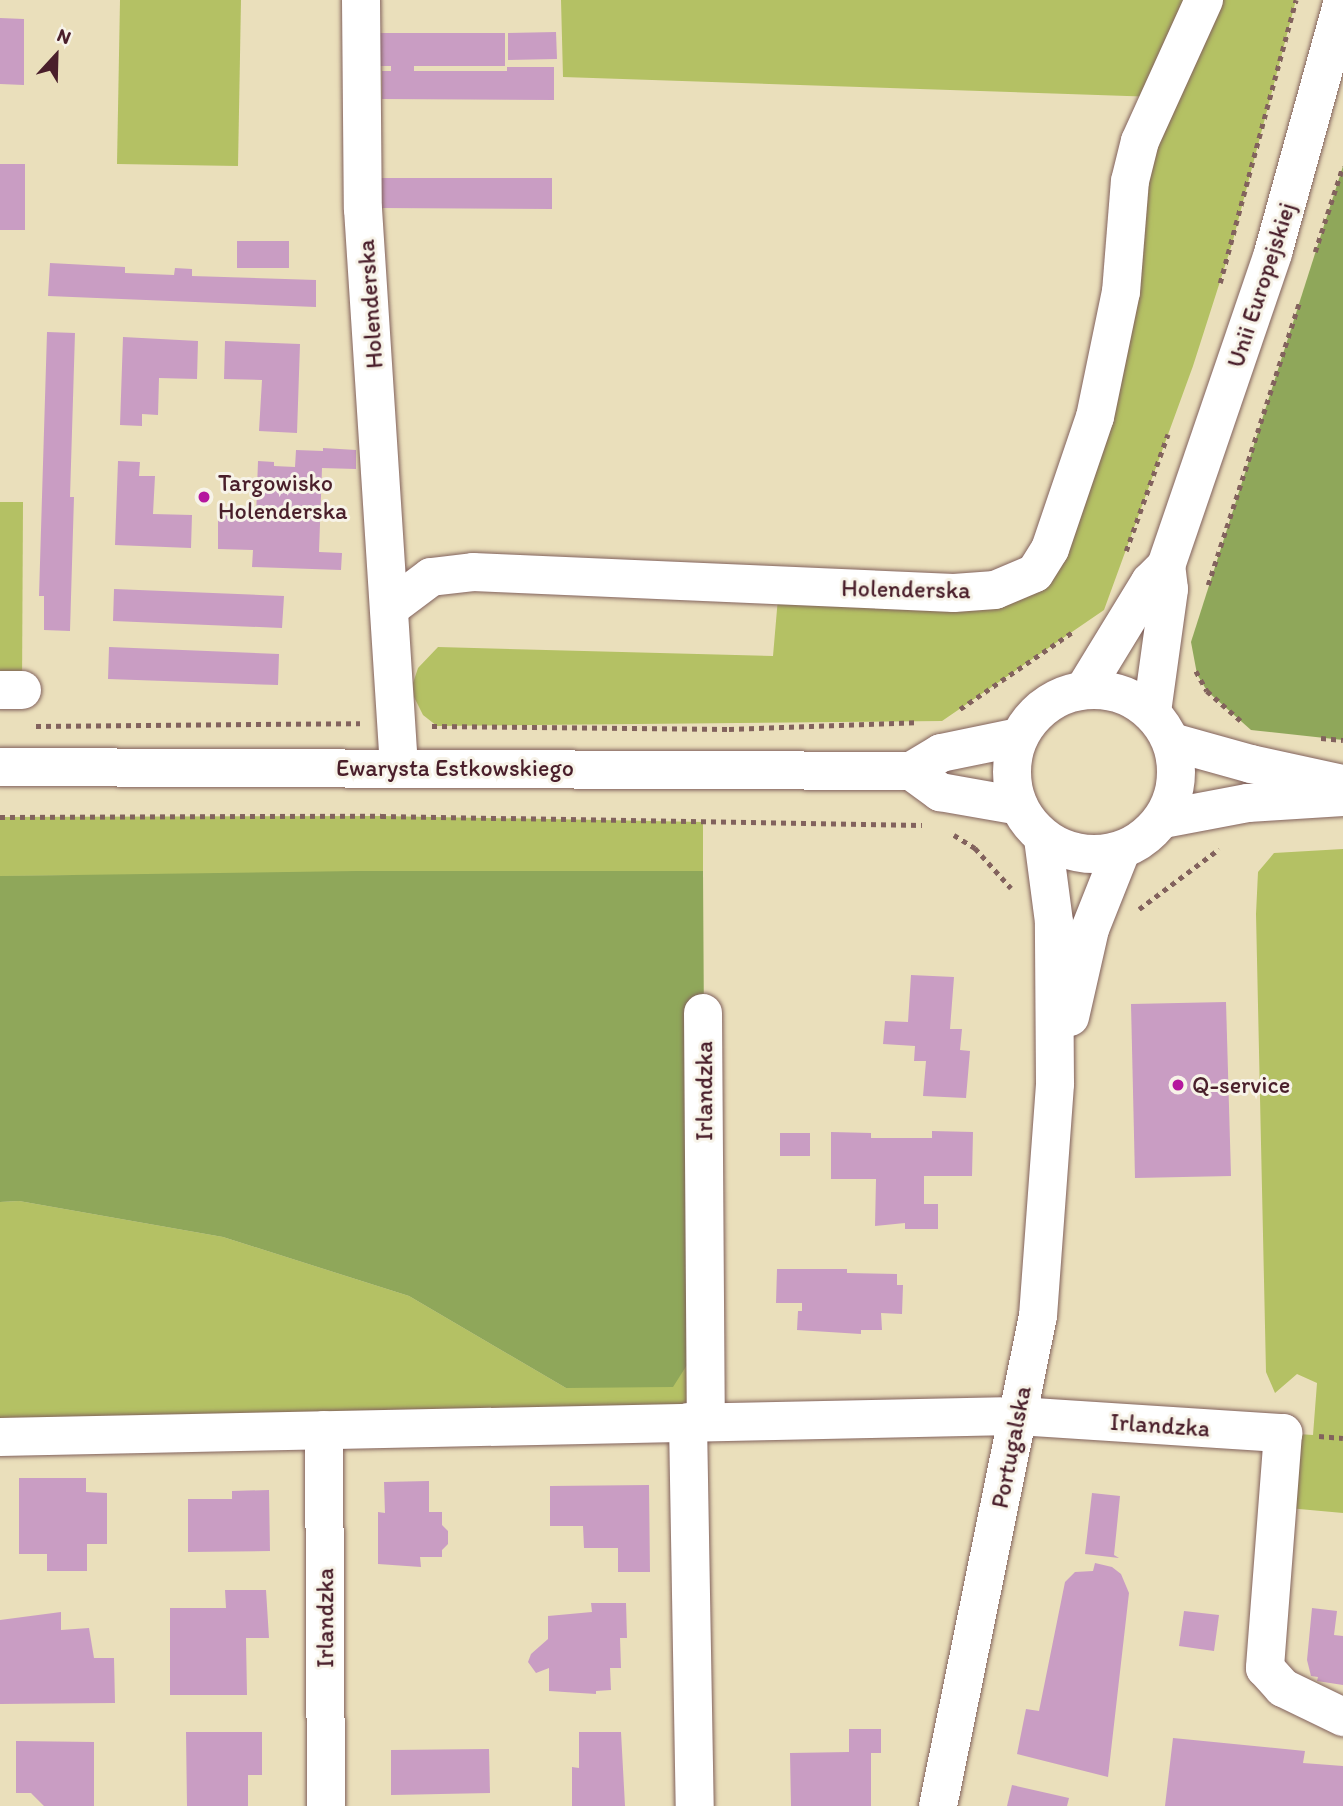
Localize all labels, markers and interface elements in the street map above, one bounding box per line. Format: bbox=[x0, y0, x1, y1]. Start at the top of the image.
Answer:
north arrow bbox=[21, 21, 91, 91]
text: N bbox=[54, 23, 74, 49]
street label: Unii Europejskiej bbox=[1221, 199, 1301, 371]
street label: Holenderska bbox=[351, 238, 389, 370]
place label: Targowisko Holenderska bbox=[218, 469, 348, 525]
marker: Targowisko Holenderska bbox=[196, 489, 212, 505]
street label: Holenderska bbox=[841, 573, 971, 605]
street label: Ewarysta Estkowskiego bbox=[336, 754, 574, 782]
street label: Irlandzka bbox=[690, 1041, 718, 1141]
place label: Q-service bbox=[1192, 1071, 1290, 1099]
marker: Q-service bbox=[1170, 1077, 1186, 1093]
street label: Portugalska bbox=[985, 1383, 1037, 1511]
street label: Irlandzka bbox=[1109, 1407, 1211, 1443]
street label: Irlandzka bbox=[311, 1568, 339, 1668]

